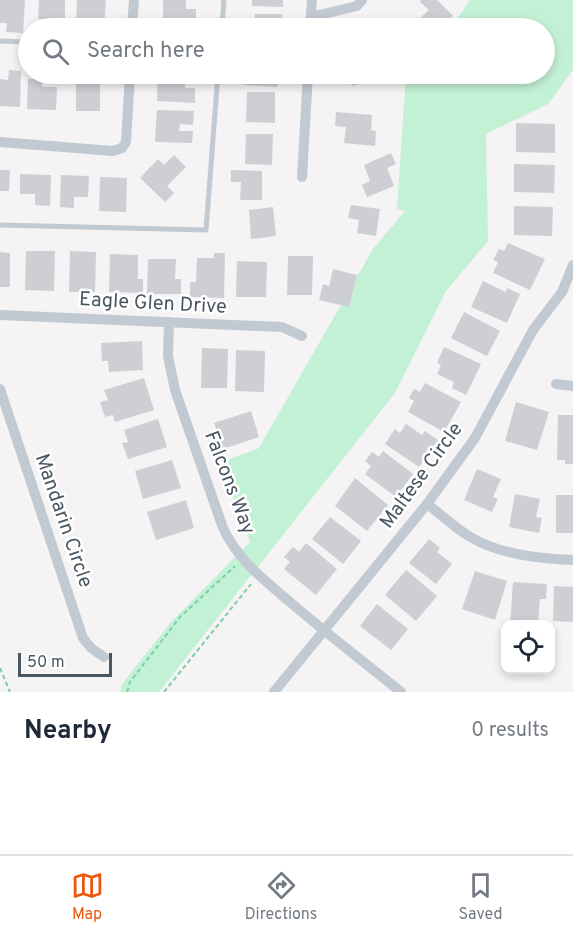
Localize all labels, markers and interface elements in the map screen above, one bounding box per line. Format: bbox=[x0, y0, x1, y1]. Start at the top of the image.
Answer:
search box bbox=[18, 18, 555, 84]
icon: search bbox=[39, 35, 72, 68]
text: Search here bbox=[87, 38, 205, 65]
street label: Eagle Glen Drive bbox=[78, 287, 228, 321]
street label: Maltese Circle bbox=[375, 418, 469, 534]
street label: Falcons Way bbox=[197, 427, 261, 539]
street label: Mandarin Circle bbox=[28, 451, 98, 591]
map controls bbox=[501, 620, 555, 674]
button: locate bbox=[501, 620, 555, 674]
scale bar bbox=[18, 650, 112, 678]
text: 50 m bbox=[27, 653, 65, 673]
text: Nearby bbox=[24, 715, 112, 748]
text: 0 results bbox=[471, 718, 549, 744]
tab: Map bbox=[71, 869, 104, 925]
tab: Directions bbox=[245, 869, 317, 925]
tab: Saved bbox=[458, 869, 502, 925]

